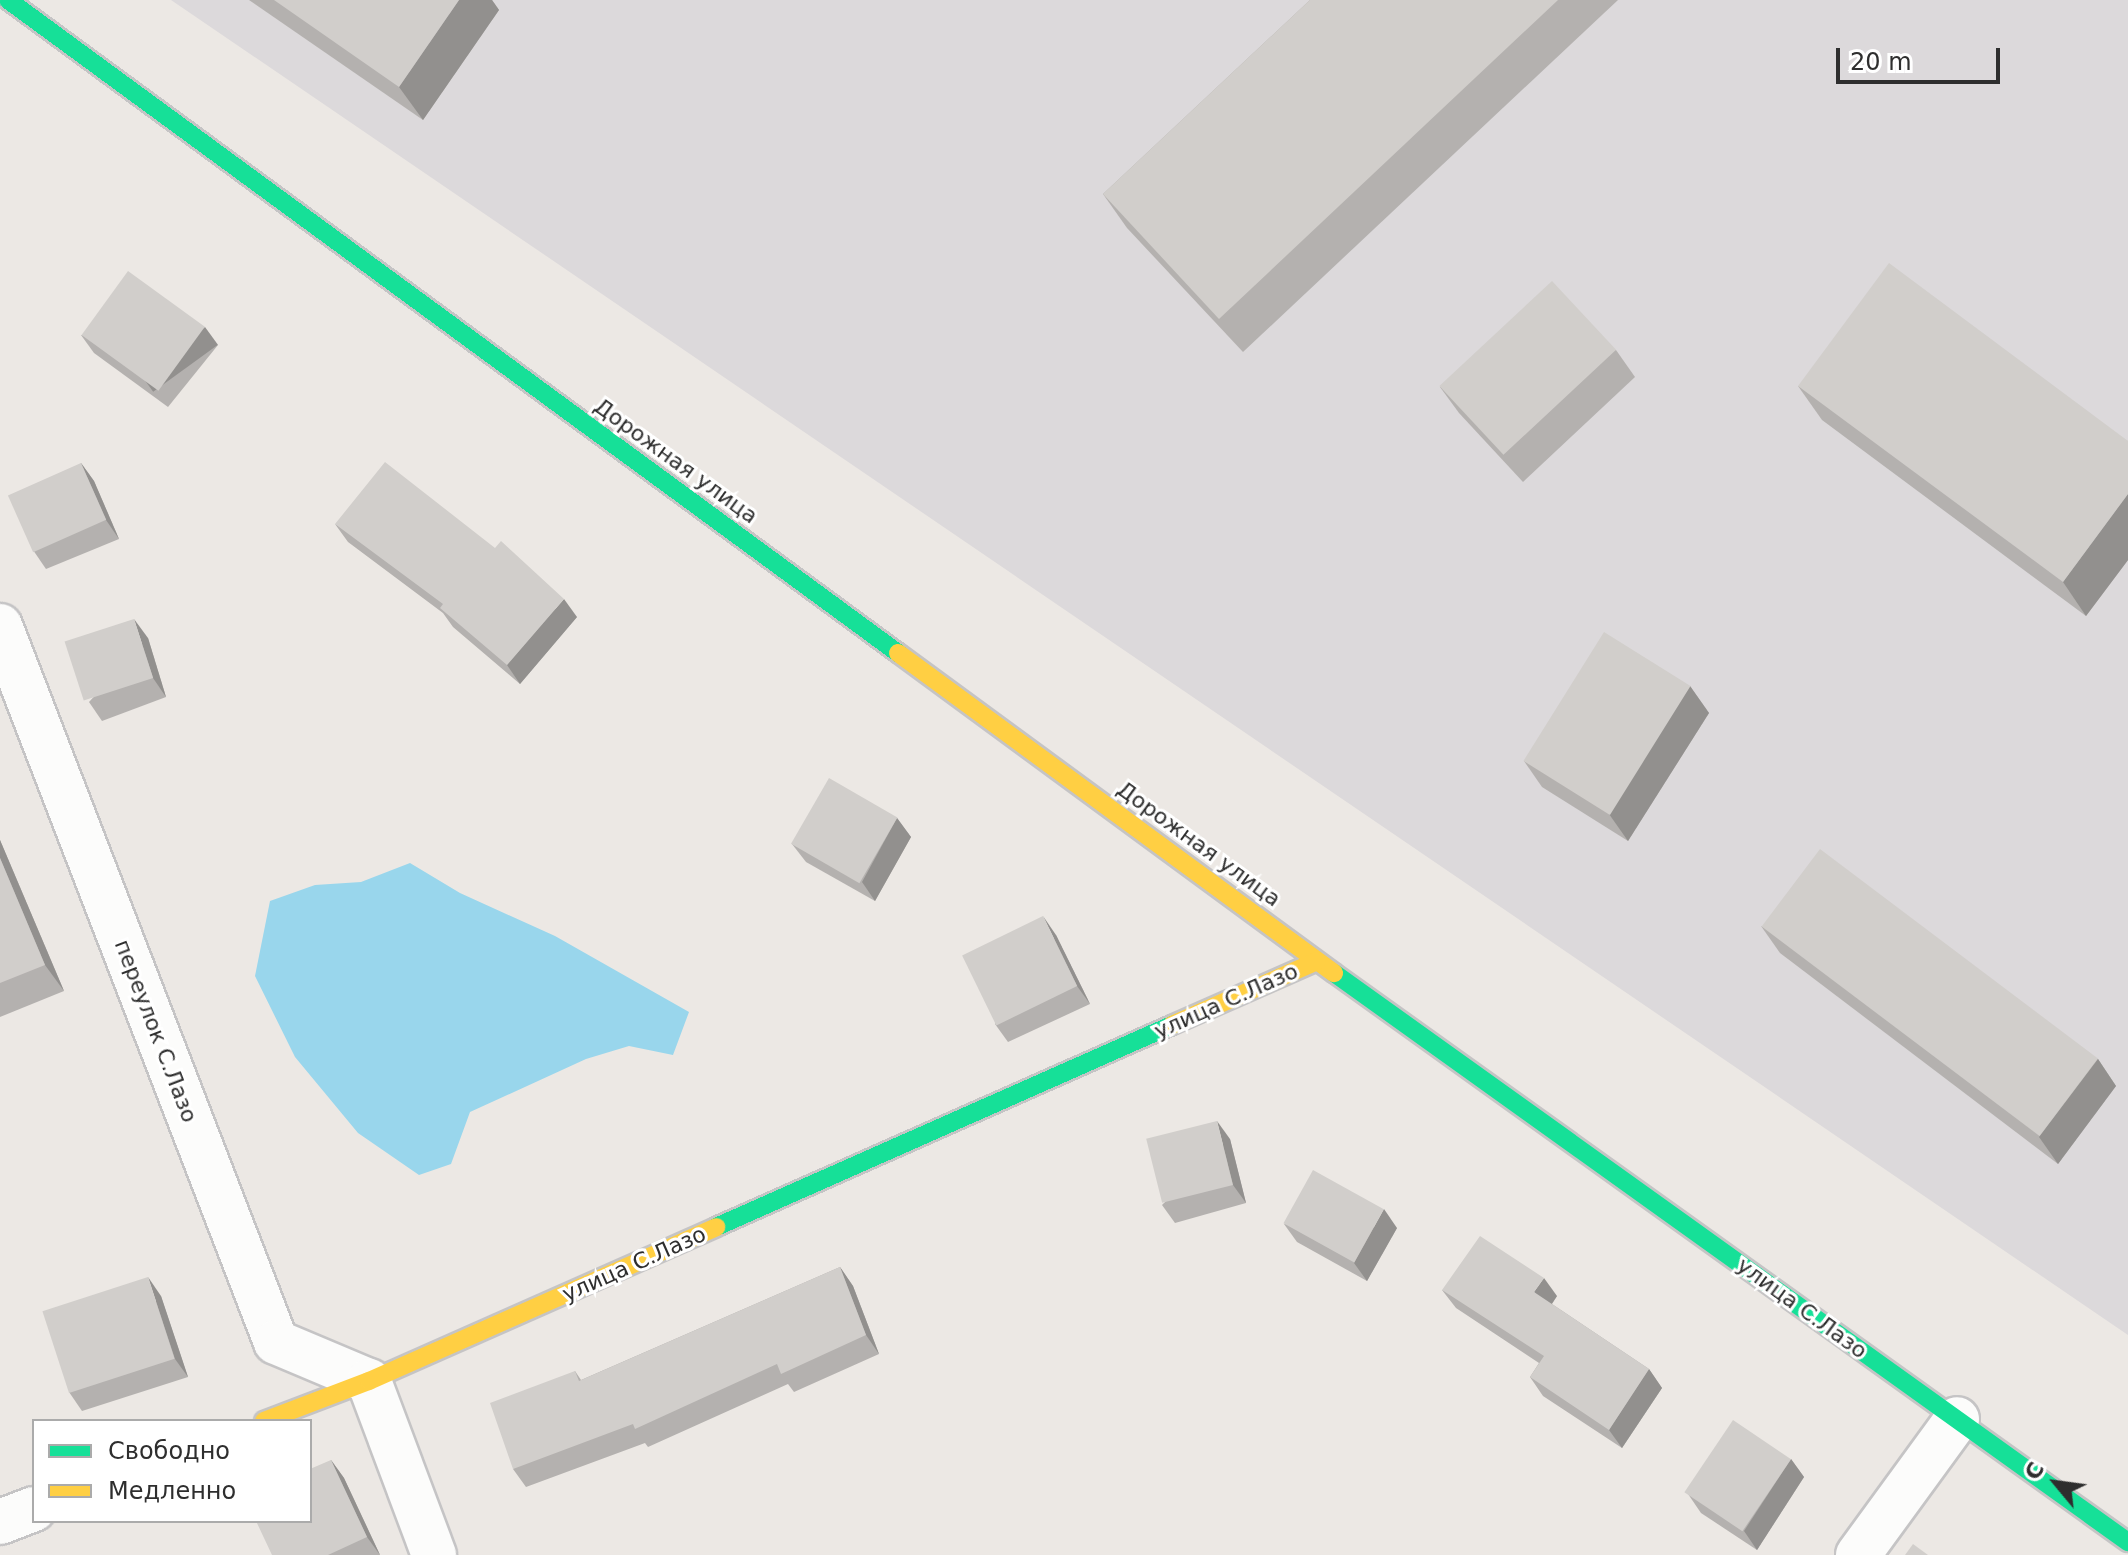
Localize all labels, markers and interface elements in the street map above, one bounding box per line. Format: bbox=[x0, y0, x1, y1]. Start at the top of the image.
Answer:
scale bar bbox=[1840, 32, 2004, 82]
text: 20 m bbox=[1850, 48, 1912, 76]
street label: Дорожная улица bbox=[589, 393, 763, 529]
street label: Дорожная улица bbox=[1112, 776, 1286, 912]
street label: переулок С.Лазо bbox=[109, 936, 203, 1126]
street label: улица С.Лазо bbox=[1150, 958, 1302, 1044]
street label: улица С.Лазо bbox=[558, 1221, 710, 1307]
street label: улица С.Лазо bbox=[1732, 1252, 1872, 1364]
legend bbox=[32, 1419, 312, 1523]
text: Свободно bbox=[108, 1437, 230, 1465]
north arrow bbox=[2016, 1443, 2096, 1523]
text: С bbox=[2020, 1458, 2049, 1484]
text: Медленно bbox=[108, 1477, 236, 1505]

